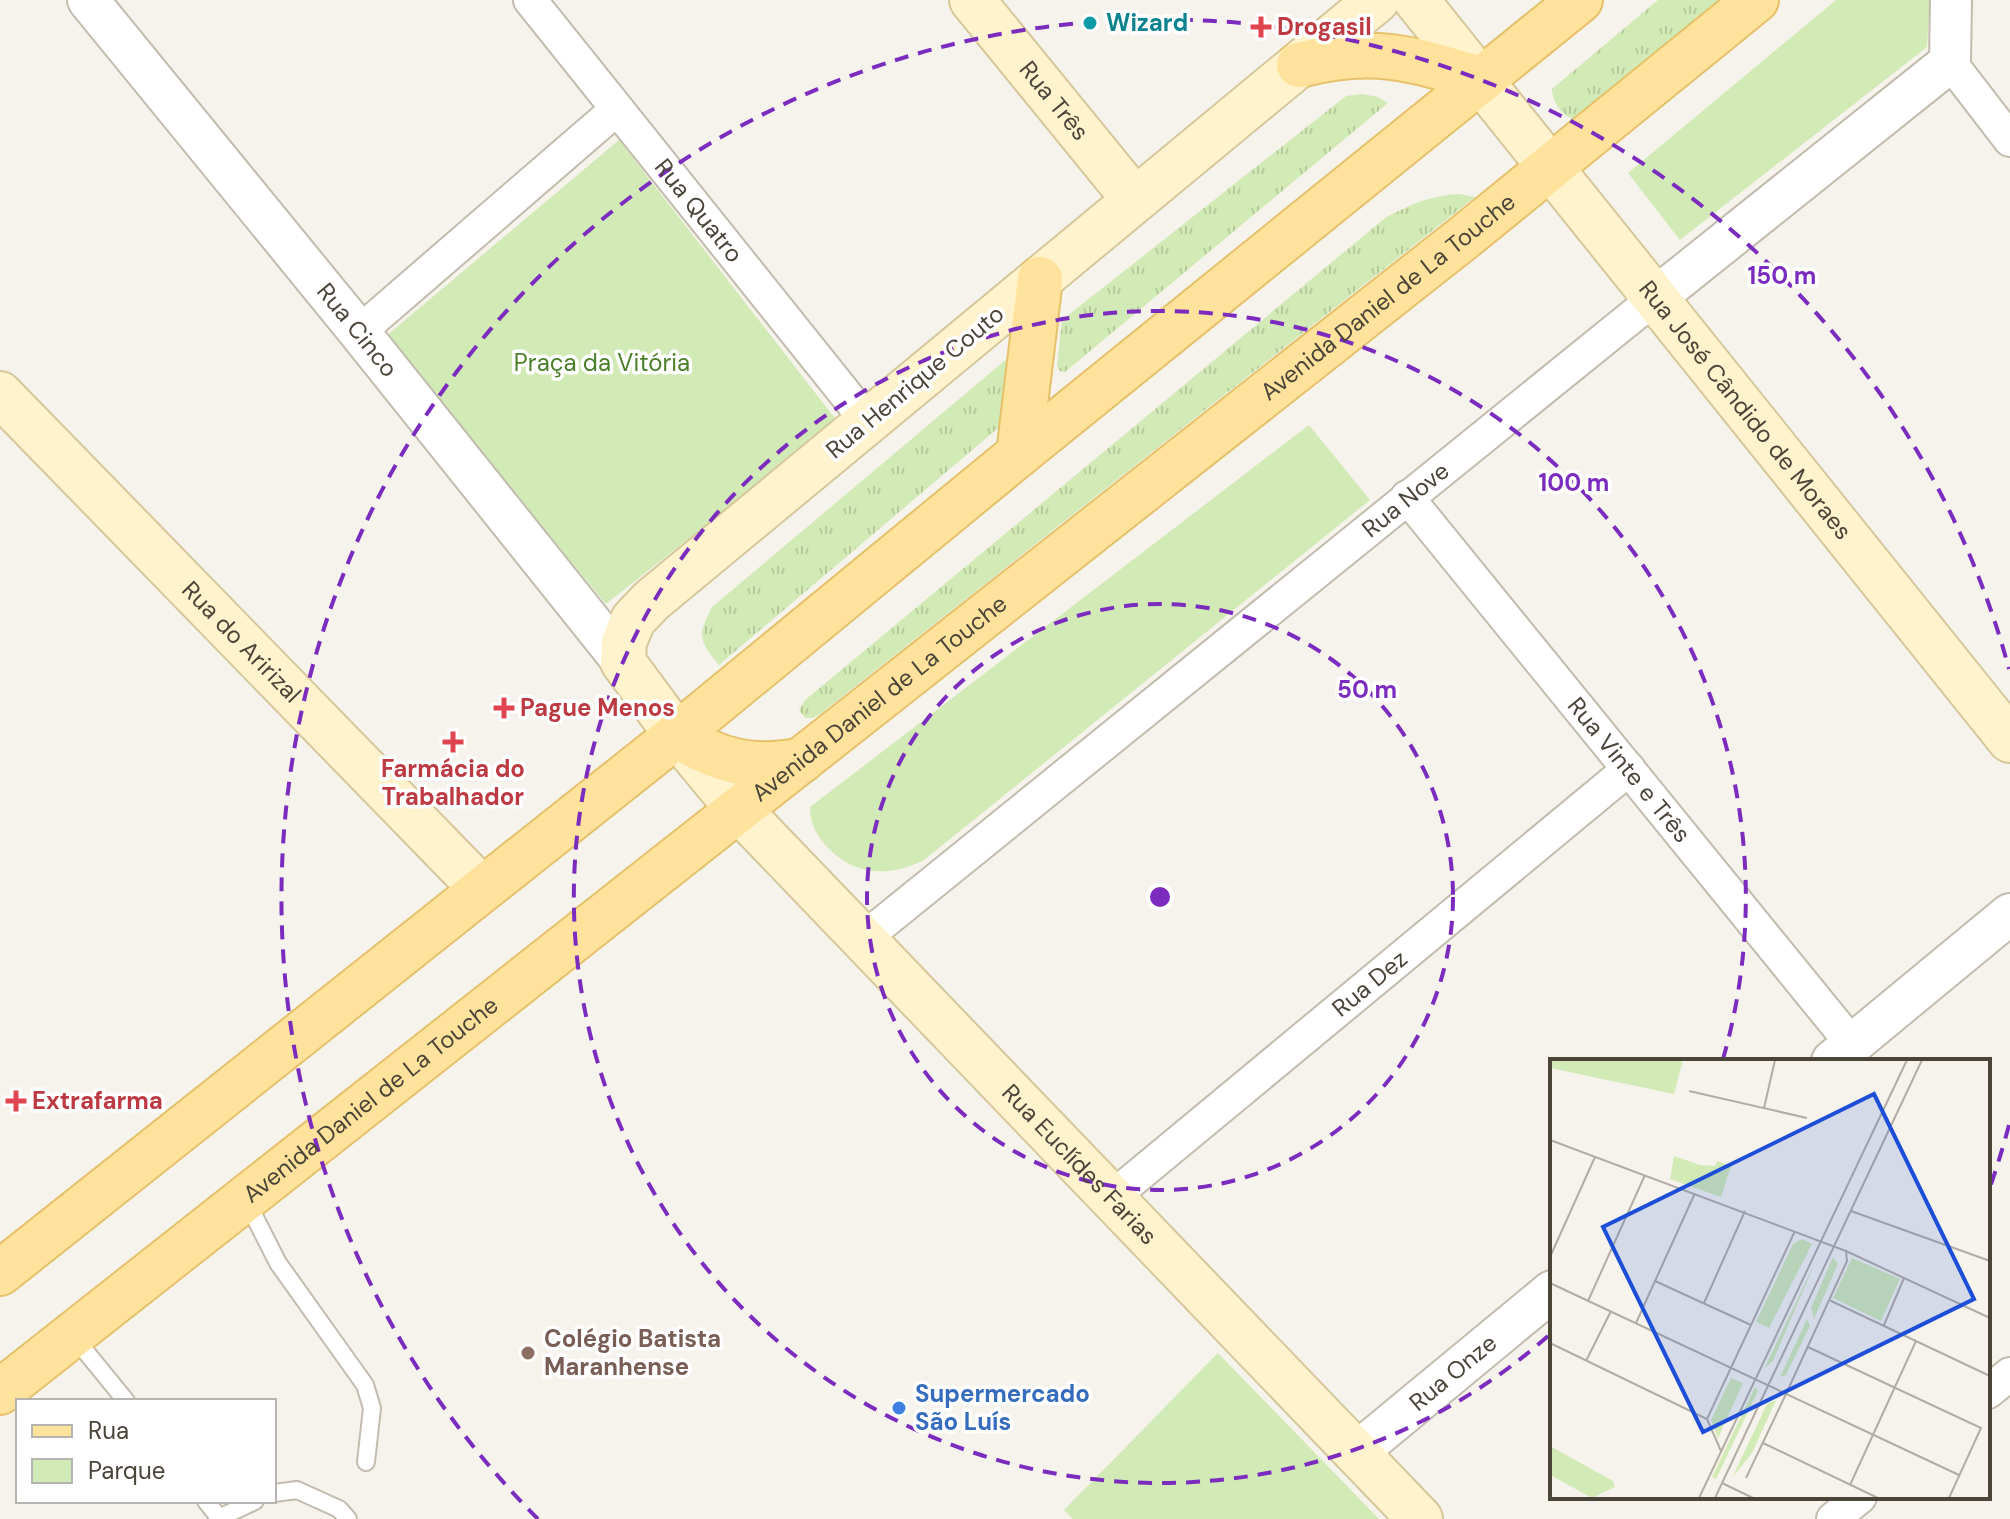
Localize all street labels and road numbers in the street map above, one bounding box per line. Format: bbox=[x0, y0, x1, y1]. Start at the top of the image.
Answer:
street label: Rua Três bbox=[1013, 54, 1096, 147]
street label: Rua Quatro bbox=[648, 152, 750, 269]
street label: Avenida Daniel de La Touche bbox=[1254, 186, 1521, 407]
street label: Rua José Cândido de Moraes bbox=[1632, 274, 1859, 546]
street label: Rua Cinco bbox=[310, 276, 405, 383]
street label: Rua Henrique Couto bbox=[819, 298, 1010, 465]
street label: Rua Nove bbox=[1355, 455, 1455, 544]
street label: Rua do Aririzal bbox=[176, 574, 308, 709]
street label: Avenida Daniel de La Touche bbox=[745, 588, 1013, 808]
street label: Rua Vinte e Três bbox=[1561, 691, 1698, 849]
street label: Rua Dez bbox=[1325, 943, 1413, 1024]
street label: Avenida Daniel de La Touche bbox=[236, 989, 504, 1210]
street label: Rua Euclídes Farias bbox=[995, 1077, 1164, 1251]
street label: Rua Onze bbox=[1403, 1327, 1503, 1418]

